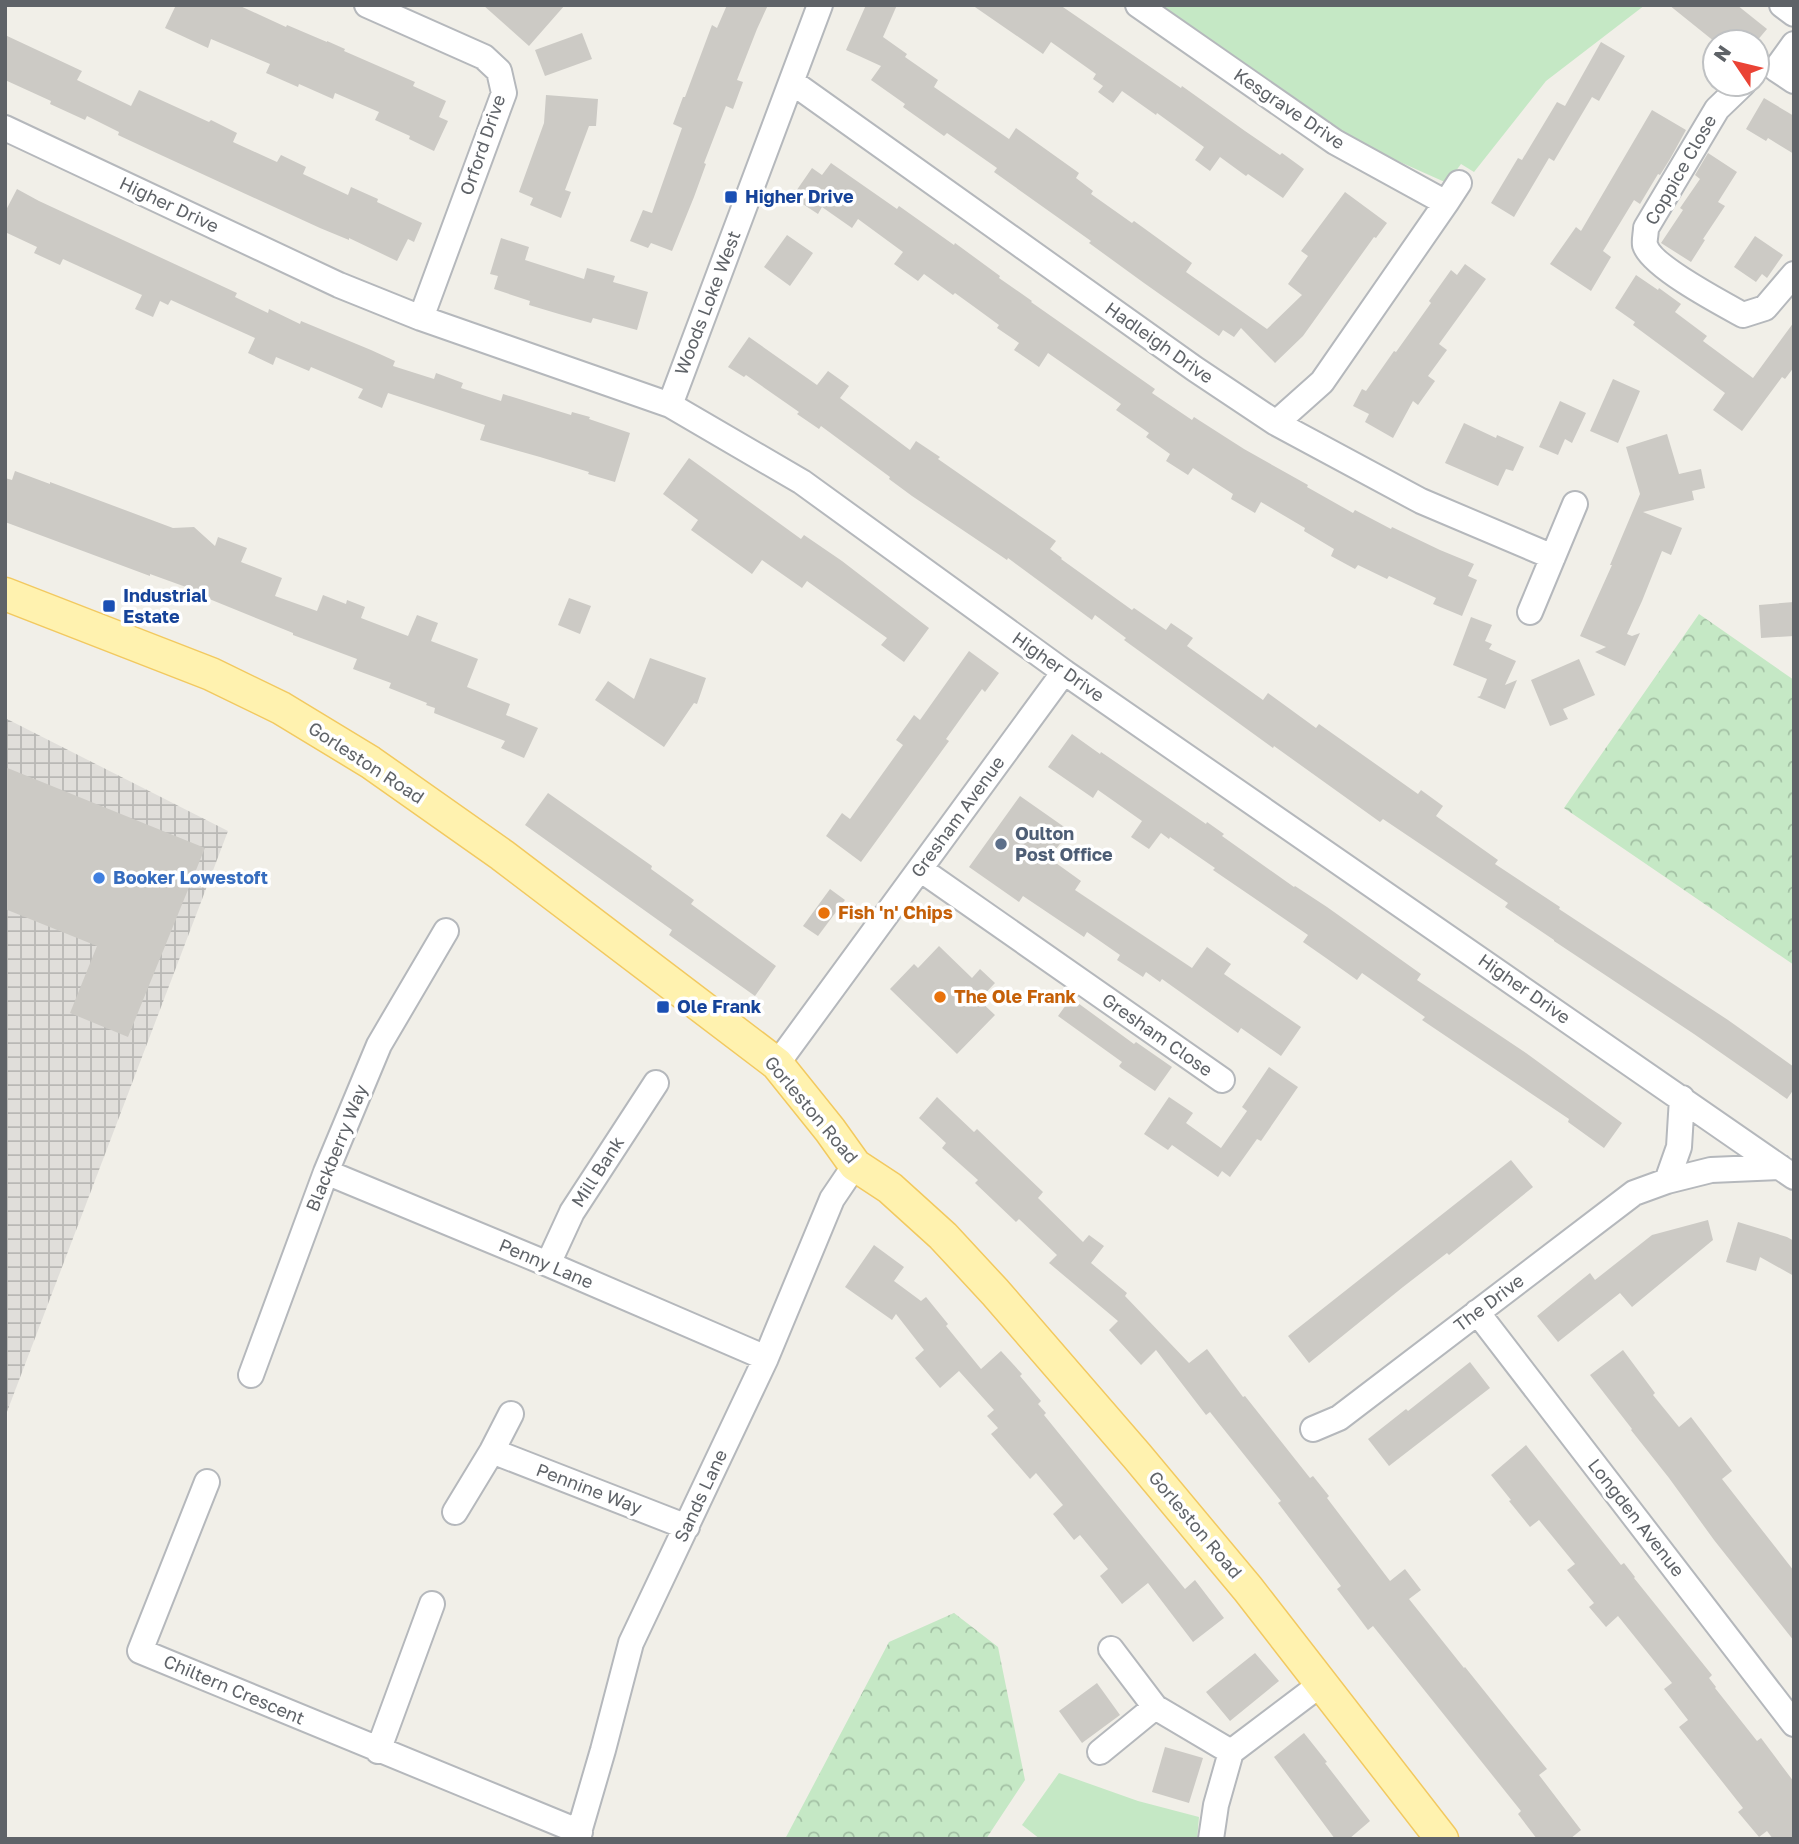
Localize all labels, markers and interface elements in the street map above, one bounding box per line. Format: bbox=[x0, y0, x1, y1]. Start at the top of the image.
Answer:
north arrow bbox=[1701, 28, 1771, 98]
text: N bbox=[1708, 40, 1735, 65]
street label: Kesgrave Drive bbox=[1230, 63, 1349, 153]
street label: Orford Drive bbox=[455, 91, 510, 198]
street label: Coppice Close bbox=[1640, 111, 1721, 228]
street label: Higher Drive bbox=[116, 171, 223, 237]
place label: Higher Drive bbox=[745, 185, 854, 207]
marker: Higher Drive bbox=[723, 189, 739, 205]
street label: Woods Loke West bbox=[669, 227, 745, 378]
street label: Hadleigh Drive bbox=[1101, 297, 1218, 388]
place label: Industrial Estate bbox=[123, 584, 207, 627]
marker: Industrial Estate bbox=[101, 598, 117, 614]
street label: Higher Drive bbox=[1008, 626, 1109, 706]
street label: Gorleston Road bbox=[304, 717, 429, 808]
street label: Gresham Avenue bbox=[906, 751, 1009, 881]
place label: Oulton Post Office bbox=[1015, 822, 1113, 865]
marker: Oulton Post Office bbox=[993, 836, 1009, 852]
place label: Booker Lowestoft bbox=[113, 866, 268, 888]
marker: Booker Lowestoft bbox=[91, 870, 107, 886]
place label: Fish 'n' Chips bbox=[838, 901, 953, 923]
marker: Fish 'n' Chips bbox=[816, 905, 832, 921]
street label: Higher Drive bbox=[1474, 948, 1575, 1028]
place label: The Ole Frank bbox=[954, 985, 1076, 1007]
street label: Gresham Close bbox=[1098, 988, 1217, 1080]
marker: The Ole Frank bbox=[932, 989, 948, 1005]
place label: Ole Frank bbox=[677, 995, 762, 1017]
marker: Ole Frank bbox=[655, 999, 671, 1015]
street label: Gorleston Road bbox=[760, 1051, 863, 1168]
street label: Blackberry Way bbox=[301, 1081, 372, 1214]
street label: Mill Bank bbox=[566, 1132, 628, 1211]
street label: Penny Lane bbox=[496, 1233, 597, 1293]
street label: The Drive bbox=[1449, 1269, 1528, 1336]
street label: Sands Lane bbox=[669, 1446, 731, 1546]
street label: Longden Avenue bbox=[1584, 1454, 1690, 1581]
street label: Pennine Way bbox=[533, 1458, 645, 1518]
street label: Gorleston Road bbox=[1144, 1466, 1247, 1583]
street label: Chiltern Crescent bbox=[161, 1649, 308, 1729]

